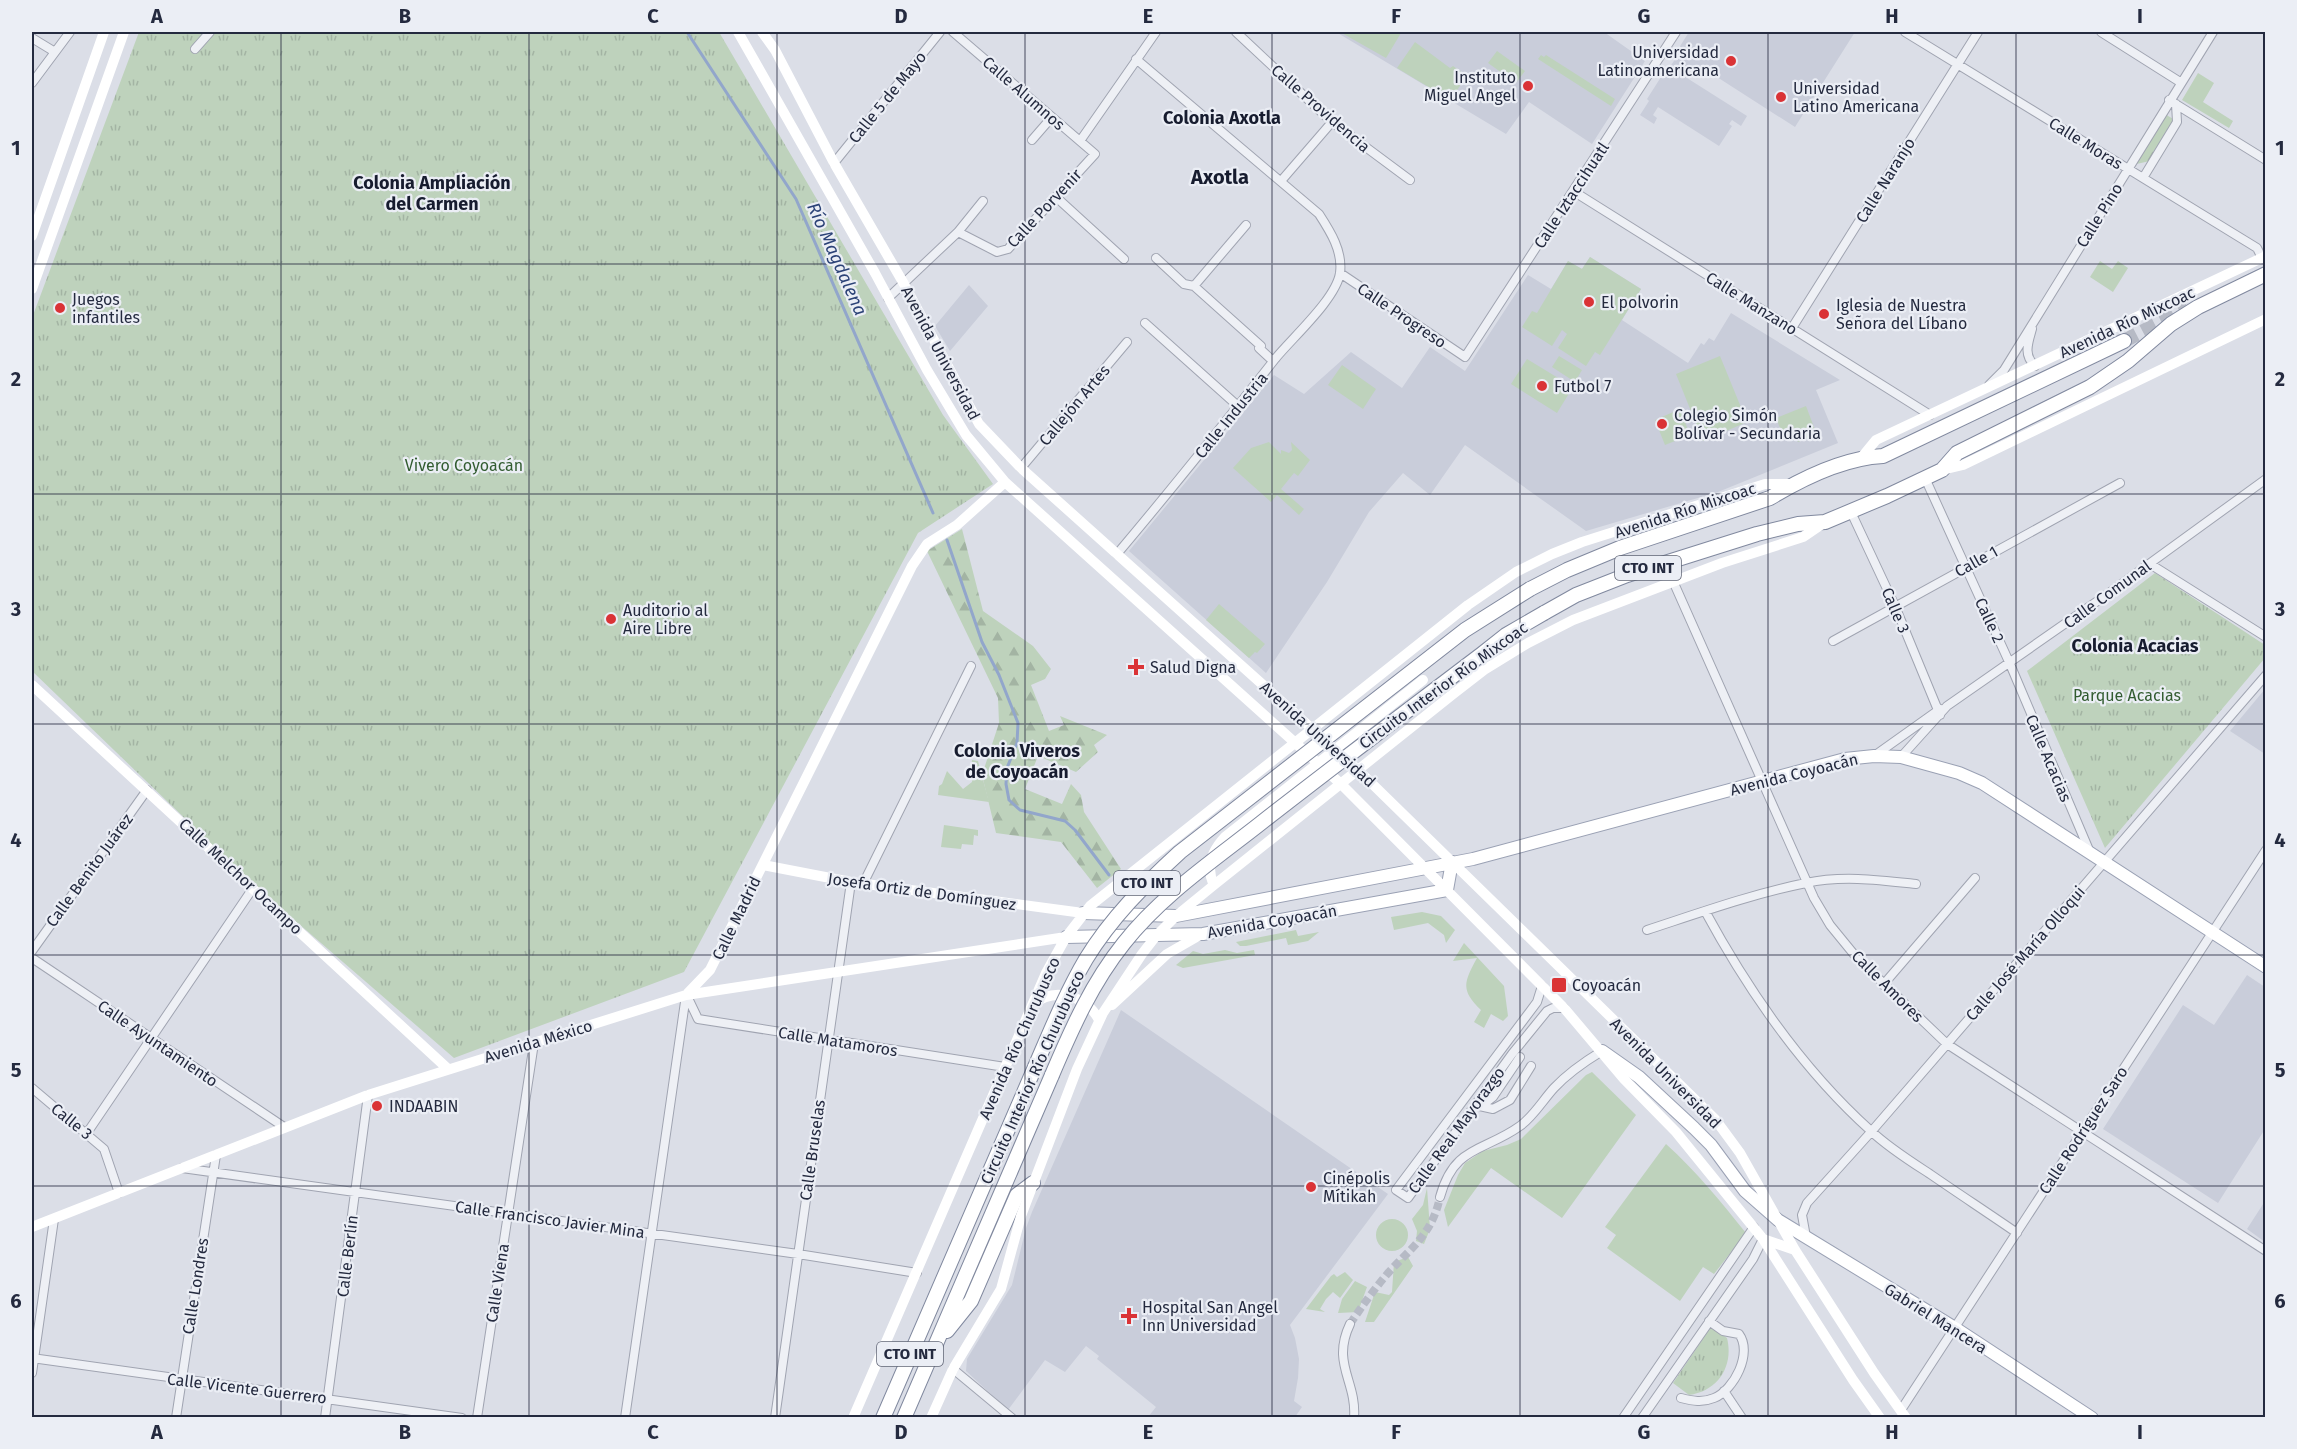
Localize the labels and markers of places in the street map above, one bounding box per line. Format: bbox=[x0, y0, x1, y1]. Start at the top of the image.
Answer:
place label: Universidad Latinoamericana bbox=[1598, 43, 1719, 80]
marker: Universidad Latinoamericana bbox=[1724, 54, 1738, 68]
place label: Instituto Miguel Angel bbox=[1424, 68, 1516, 105]
marker: Instituto Miguel Angel bbox=[1521, 79, 1535, 93]
place label: Universidad Latino Americana bbox=[1793, 79, 1919, 116]
marker: Universidad Latino Americana bbox=[1774, 90, 1788, 104]
place label: Juegos infantiles bbox=[72, 290, 140, 327]
place label: El polvorin bbox=[1601, 293, 1679, 312]
marker: El polvorin bbox=[1582, 295, 1596, 309]
place label: Iglesia de Nuestra Señora del Líbano bbox=[1836, 296, 1967, 333]
marker: Juegos infantiles bbox=[53, 301, 67, 315]
marker: Iglesia de Nuestra Señora del Líbano bbox=[1817, 307, 1831, 321]
place label: Futbol 7 bbox=[1554, 377, 1611, 396]
marker: Futbol 7 bbox=[1535, 379, 1549, 393]
place label: Colegio Simón Bolívar - Secundaria bbox=[1674, 406, 1821, 443]
marker: Colegio Simón Bolívar - Secundaria bbox=[1655, 417, 1669, 431]
place label: Auditorio al Aire Libre bbox=[623, 601, 708, 638]
marker: Auditorio al Aire Libre bbox=[604, 612, 618, 626]
marker: Salud Digna bbox=[1127, 658, 1145, 676]
place label: Salud Digna bbox=[1150, 658, 1236, 677]
marker: Coyoacán bbox=[1550, 976, 1568, 994]
place label: Coyoacán bbox=[1572, 976, 1641, 995]
place label: INDAABIN bbox=[389, 1097, 459, 1116]
marker: INDAABIN bbox=[370, 1099, 384, 1113]
place label: Cinépolis Mítikah bbox=[1323, 1169, 1390, 1206]
marker: Cinépolis Mítikah bbox=[1304, 1180, 1318, 1194]
place label: Hospital San Angel Inn Universidad bbox=[1142, 1298, 1278, 1335]
marker: Hospital San Angel Inn Universidad bbox=[1120, 1307, 1138, 1325]

